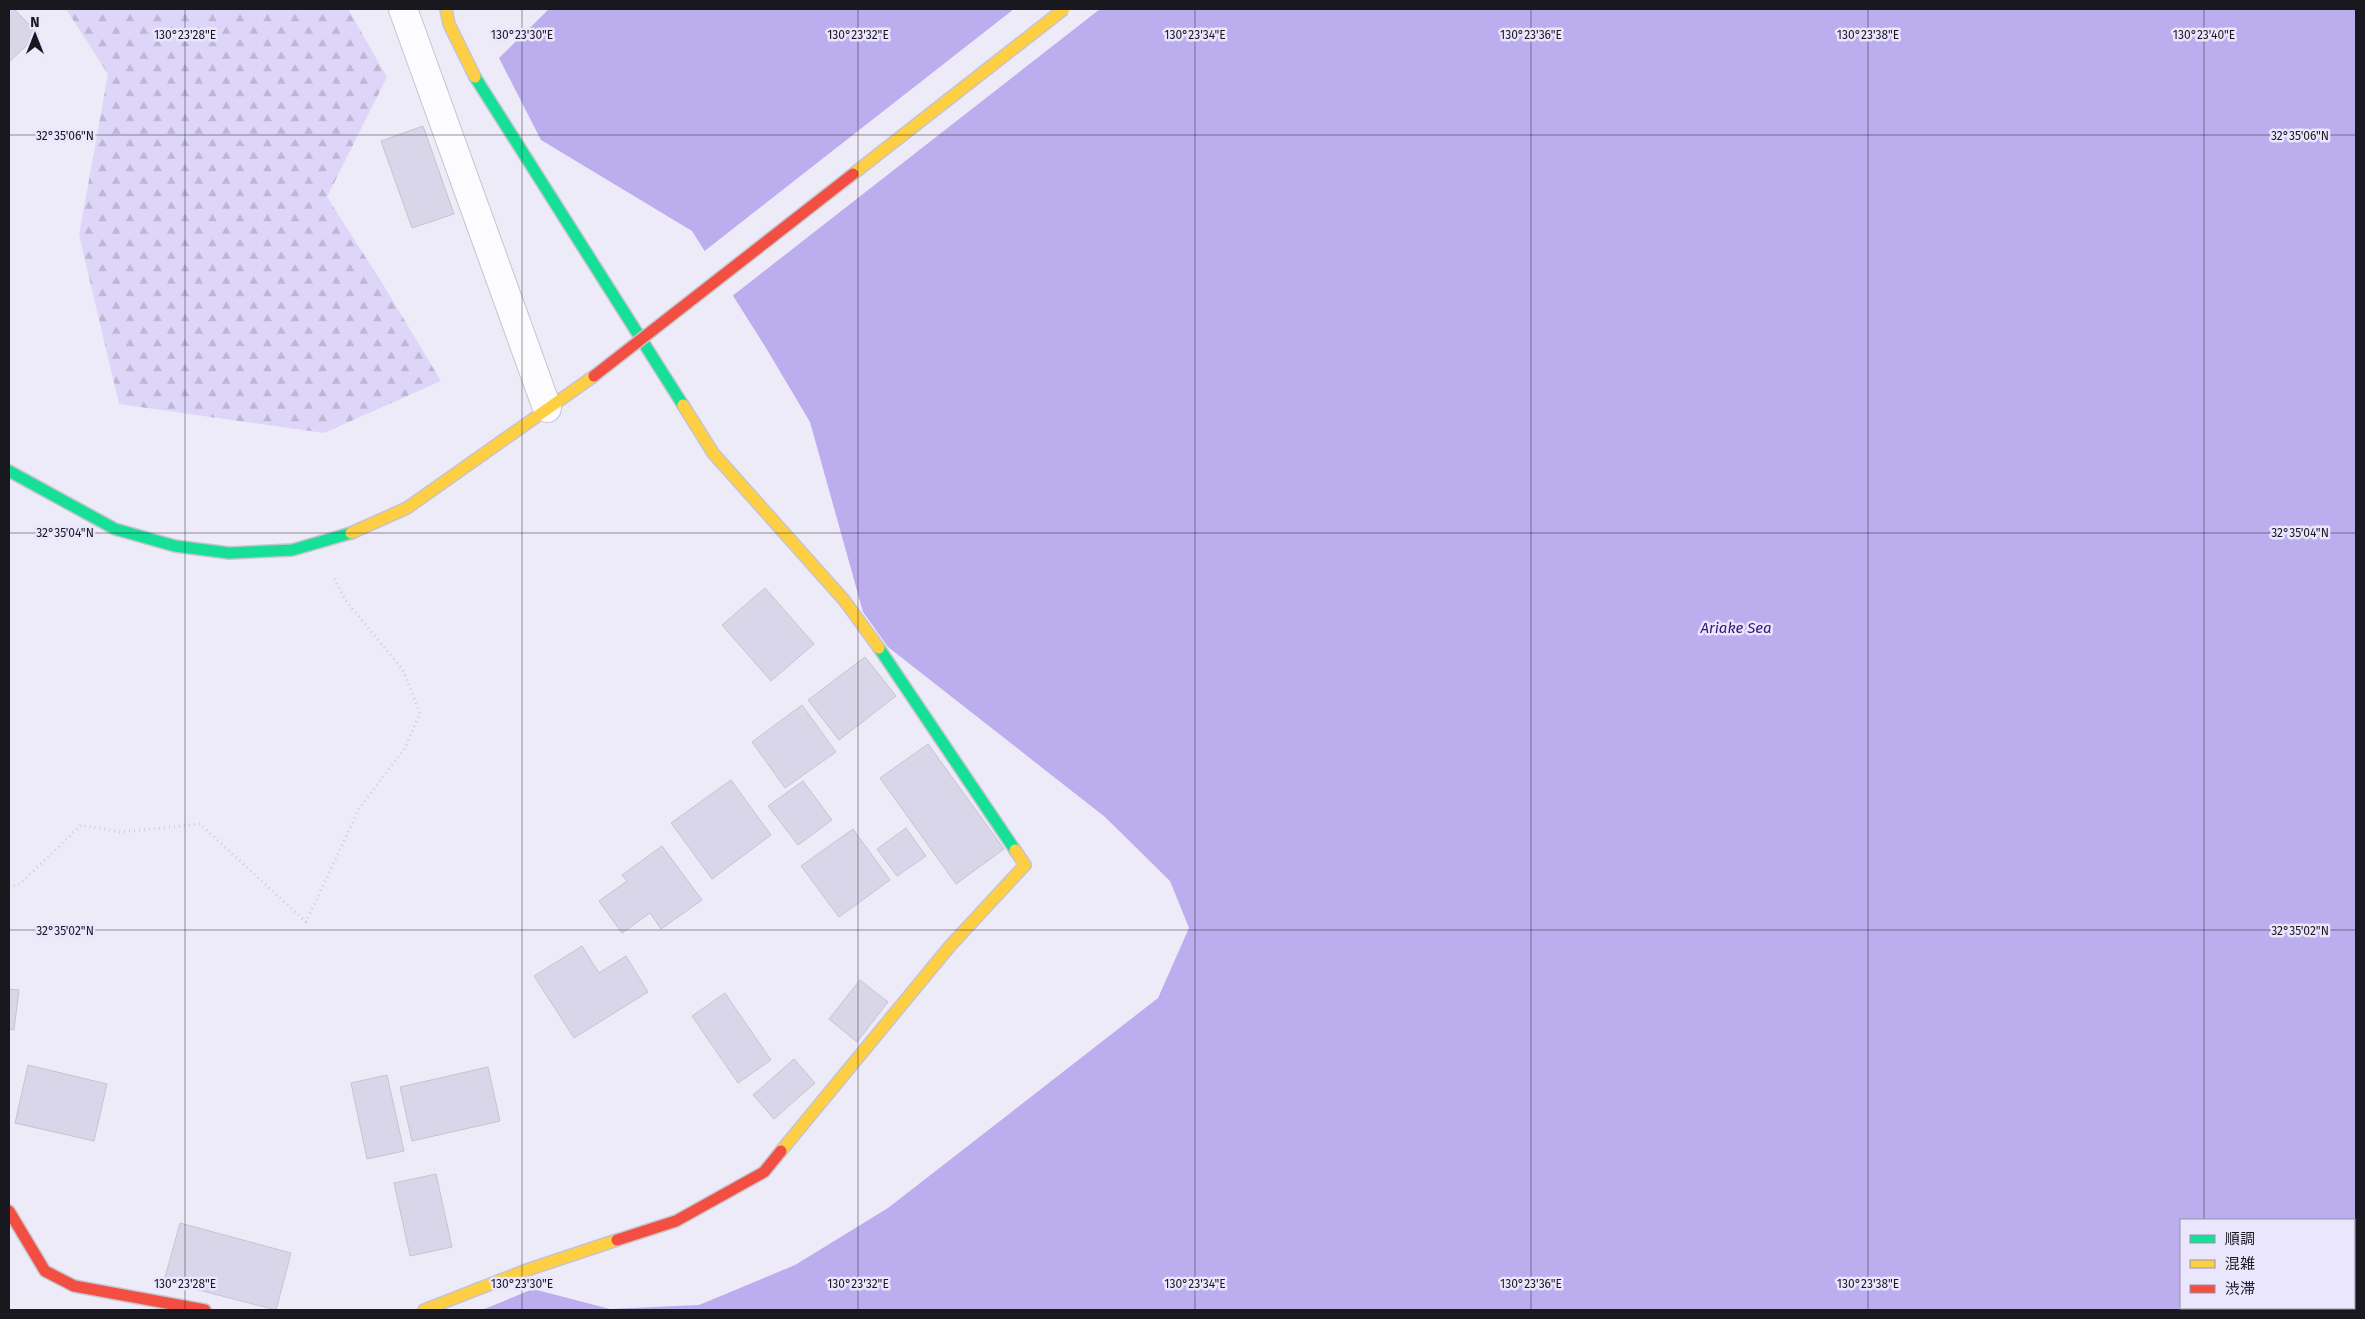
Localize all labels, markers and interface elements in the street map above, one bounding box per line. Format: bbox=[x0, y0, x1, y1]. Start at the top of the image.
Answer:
north arrow bbox=[10, 10, 60, 60]
text: N bbox=[30, 14, 40, 31]
text: 130°23'28"E bbox=[154, 28, 216, 42]
text: 130°23'30"E bbox=[491, 28, 553, 42]
text: 130°23'32"E bbox=[827, 28, 889, 42]
text: 130°23'34"E bbox=[1164, 28, 1226, 42]
text: 130°23'36"E bbox=[1500, 28, 1562, 42]
text: 130°23'38"E bbox=[1837, 28, 1899, 42]
text: 130°23'40"E bbox=[2173, 28, 2235, 42]
text: 32°35'06"N bbox=[36, 129, 94, 143]
text: 32°35'06"N bbox=[2271, 129, 2329, 143]
text: 32°35'04"N bbox=[36, 526, 94, 540]
text: 32°35'04"N bbox=[2271, 526, 2329, 540]
water label: Ariake Sea bbox=[1699, 619, 1772, 637]
text: 32°35'02"N bbox=[36, 924, 94, 938]
text: 32°35'02"N bbox=[2271, 924, 2329, 938]
legend bbox=[2180, 1219, 2355, 1309]
text: 順調 bbox=[2225, 1230, 2255, 1248]
text: 混雑 bbox=[2225, 1255, 2255, 1273]
text: 130°23'28"E bbox=[154, 1277, 216, 1291]
text: 130°23'30"E bbox=[491, 1277, 553, 1291]
text: 130°23'32"E bbox=[827, 1277, 889, 1291]
text: 130°23'34"E bbox=[1164, 1277, 1226, 1291]
text: 130°23'36"E bbox=[1500, 1277, 1562, 1291]
text: 130°23'38"E bbox=[1837, 1277, 1899, 1291]
text: 渋滞 bbox=[2225, 1280, 2255, 1298]

